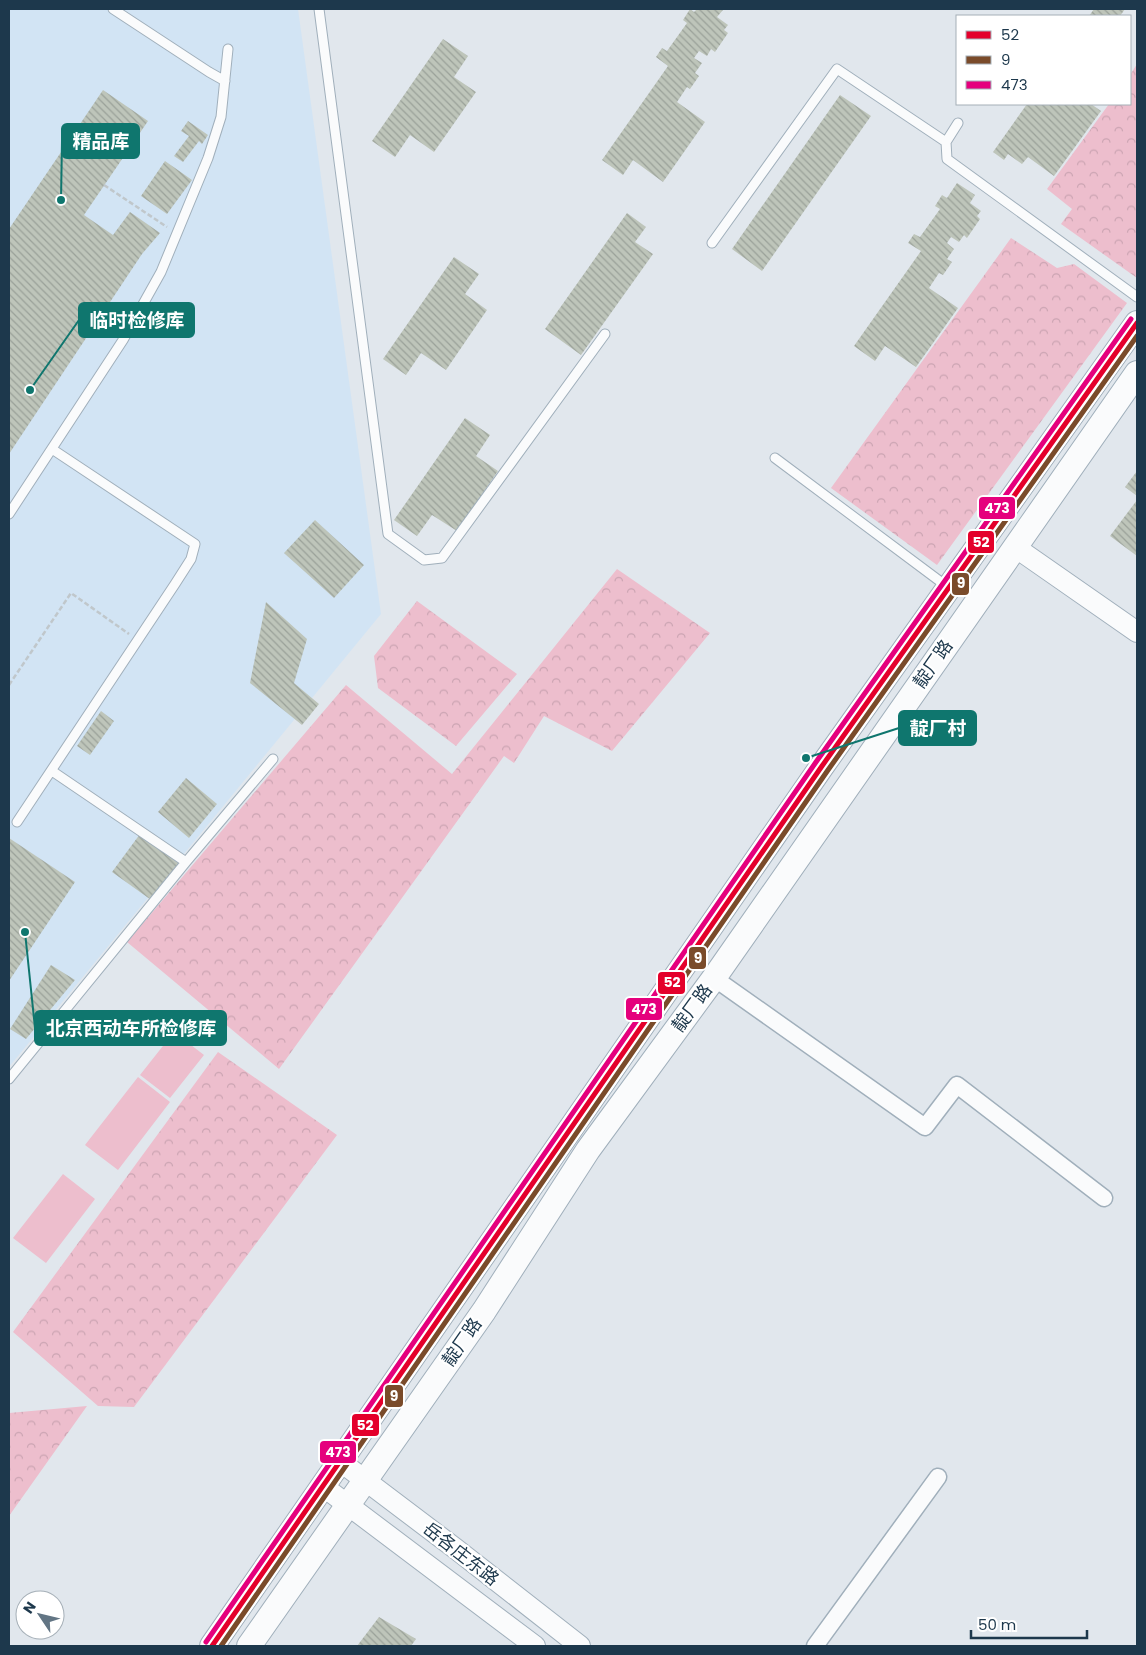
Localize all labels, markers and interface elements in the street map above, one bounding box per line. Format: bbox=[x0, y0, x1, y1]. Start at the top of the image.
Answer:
legend bbox=[956, 15, 1131, 105]
text: 52 bbox=[1001, 24, 1019, 45]
text: 9 bbox=[1001, 49, 1010, 70]
text: 473 bbox=[1001, 74, 1027, 95]
callout: 精品库 bbox=[62, 124, 139, 158]
text: 精品库 bbox=[72, 128, 130, 155]
callout: 临时检修库 bbox=[79, 303, 194, 337]
text: 临时检修库 bbox=[89, 307, 185, 334]
line badge: 473 bbox=[978, 496, 1016, 520]
text: 473 bbox=[984, 498, 1010, 518]
line badge: 52 bbox=[967, 530, 995, 554]
text: 52 bbox=[972, 532, 990, 552]
line badge: 9 bbox=[951, 572, 970, 596]
text: 9 bbox=[957, 573, 965, 593]
street label: 靛厂路 bbox=[907, 634, 958, 693]
callout: 靛厂村 bbox=[899, 711, 976, 745]
text: 靛厂村 bbox=[909, 715, 967, 742]
line badge: 9 bbox=[688, 946, 707, 970]
text: 9 bbox=[694, 948, 702, 968]
line badge: 52 bbox=[657, 971, 686, 995]
text: 52 bbox=[663, 972, 681, 992]
street label: 靛厂路 bbox=[666, 979, 718, 1037]
line badge: 473 bbox=[625, 997, 663, 1021]
text: 473 bbox=[631, 999, 657, 1019]
callout: 北京西动车所检修库 bbox=[35, 1011, 226, 1045]
text: 北京西动车所检修库 bbox=[45, 1015, 217, 1042]
street label: 靛厂路 bbox=[436, 1312, 487, 1371]
line badge: 9 bbox=[384, 1384, 404, 1408]
text: 9 bbox=[390, 1386, 398, 1406]
line badge: 52 bbox=[351, 1413, 380, 1437]
text: 52 bbox=[356, 1415, 374, 1435]
line badge: 473 bbox=[319, 1440, 357, 1464]
text: 473 bbox=[325, 1442, 351, 1462]
street label: 岳各庄东路 bbox=[418, 1516, 504, 1591]
north arrow bbox=[15, 1590, 65, 1640]
text: N bbox=[18, 1597, 41, 1618]
scale bar bbox=[971, 1608, 1087, 1640]
text: 50 m bbox=[978, 1614, 1016, 1635]

